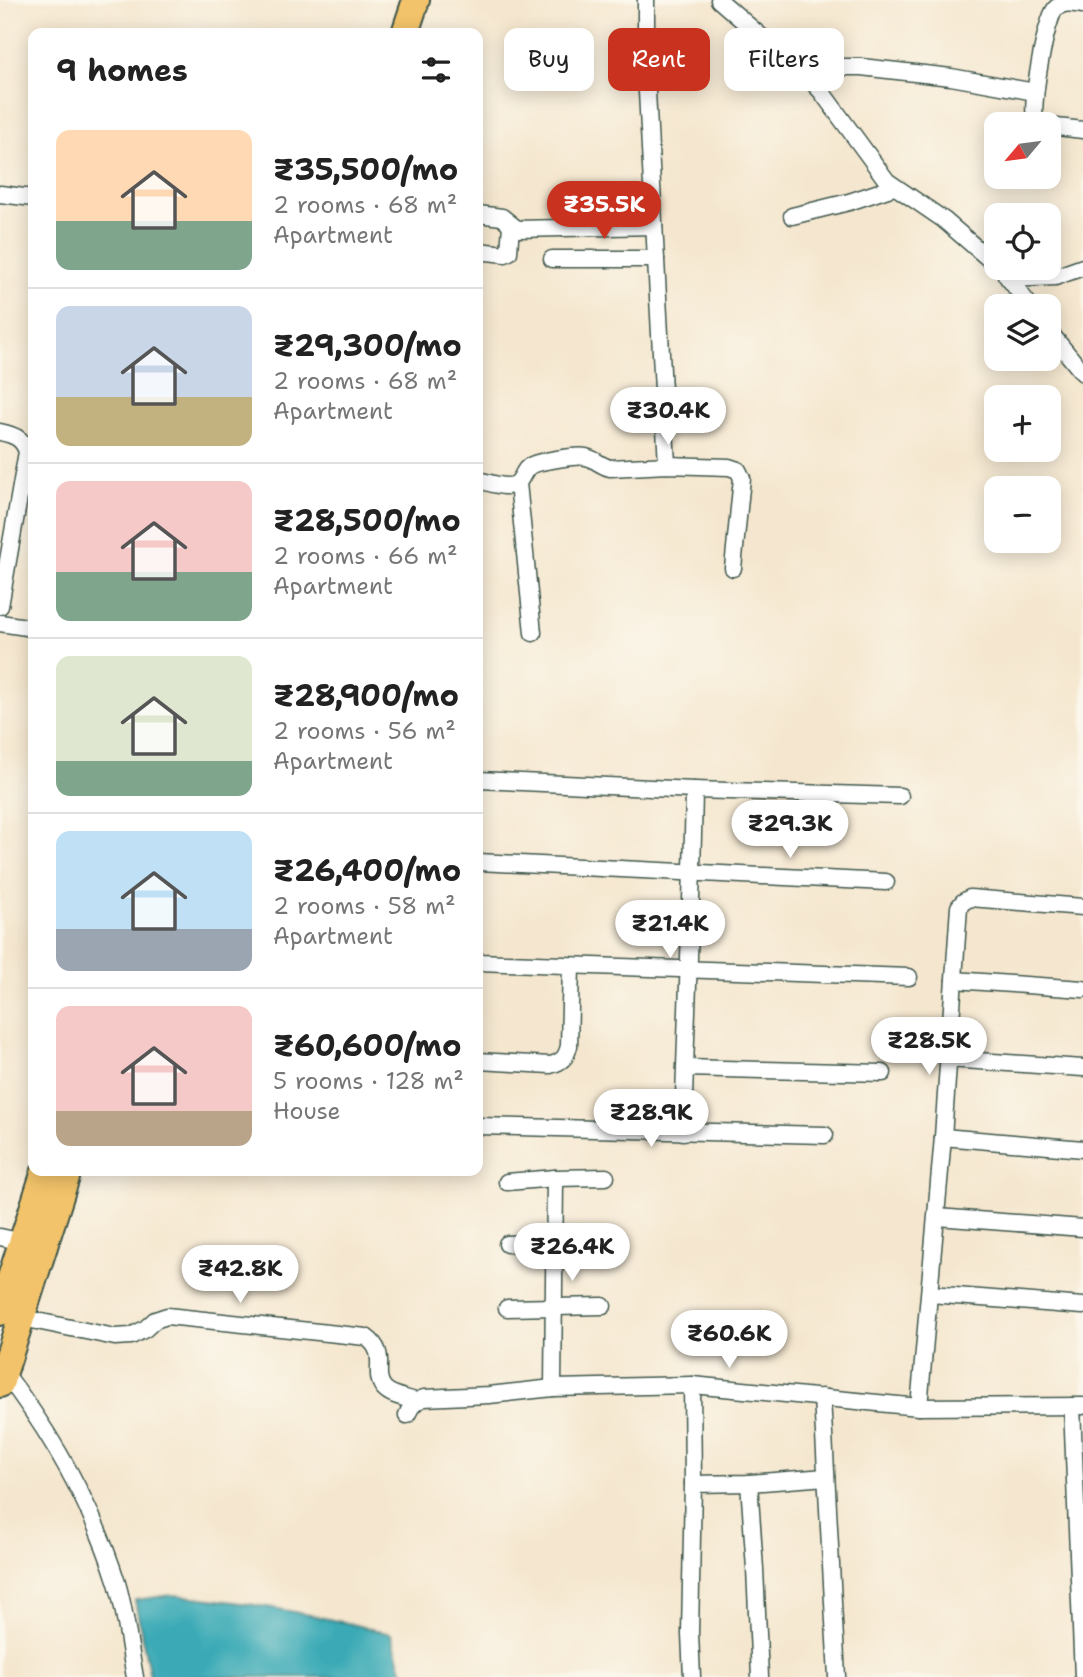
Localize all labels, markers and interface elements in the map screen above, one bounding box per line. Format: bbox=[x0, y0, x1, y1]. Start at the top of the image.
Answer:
chip: Buy bbox=[504, 28, 594, 91]
chip: Rent bbox=[608, 28, 710, 91]
chip: Filters bbox=[724, 28, 844, 91]
text: 9 homes bbox=[56, 50, 188, 91]
icon: filters bbox=[417, 51, 455, 89]
north arrow bbox=[984, 112, 1060, 189]
map controls bbox=[984, 112, 1061, 553]
text: ₹35,500/mo bbox=[273, 149, 458, 190]
icon: home bbox=[112, 158, 196, 242]
pin: ₹35.5K bbox=[547, 182, 661, 241]
text: ₹35.5K bbox=[563, 189, 645, 219]
text: 2 rooms · 68 m² bbox=[273, 190, 457, 220]
button: locate bbox=[984, 203, 1061, 280]
text: Apartment bbox=[273, 220, 393, 250]
button: layers bbox=[984, 294, 1061, 371]
text: ₹29,300/mo bbox=[273, 325, 462, 366]
icon: home bbox=[112, 334, 196, 418]
text: 2 rooms · 68 m² bbox=[273, 366, 457, 396]
button: + bbox=[984, 385, 1061, 462]
pin: ₹30.4K bbox=[611, 388, 725, 447]
text: ₹30.4K bbox=[626, 395, 710, 425]
text: Apartment bbox=[273, 396, 393, 426]
button: − bbox=[984, 476, 1061, 553]
text: ₹28,500/mo bbox=[273, 500, 461, 541]
icon: home bbox=[112, 509, 196, 593]
text: 2 rooms · 66 m² bbox=[273, 541, 458, 571]
text: Apartment bbox=[273, 571, 393, 601]
text: ₹28,900/mo bbox=[273, 675, 459, 716]
icon: home bbox=[112, 684, 196, 768]
text: 2 rooms · 56 m² bbox=[273, 716, 456, 746]
text: Apartment bbox=[273, 746, 393, 776]
pin: ₹29.3K bbox=[733, 800, 847, 860]
text: ₹29.3K bbox=[747, 808, 833, 838]
text: ₹26,400/mo bbox=[273, 850, 461, 891]
icon: home bbox=[112, 859, 196, 943]
text: 2 rooms · 58 m² bbox=[273, 891, 456, 921]
pin: ₹21.4K bbox=[613, 900, 727, 960]
text: ₹21.4K bbox=[631, 908, 709, 938]
text: Apartment bbox=[273, 921, 393, 951]
pin: ₹28.5K bbox=[872, 1018, 986, 1077]
text: ₹60,600/mo bbox=[273, 1025, 461, 1066]
text: ₹28.5K bbox=[887, 1025, 971, 1055]
icon: home bbox=[112, 1034, 196, 1118]
text: 5 rooms · 128 m² bbox=[273, 1066, 464, 1096]
pin: ₹28.9K bbox=[594, 1090, 708, 1149]
text: House bbox=[273, 1096, 341, 1126]
text: ₹28.9K bbox=[610, 1097, 692, 1127]
pin: ₹26.4K bbox=[515, 1224, 629, 1283]
text: ₹26.4K bbox=[530, 1231, 614, 1261]
pin: ₹42.8K bbox=[183, 1246, 297, 1305]
text: ₹42.8K bbox=[198, 1253, 282, 1283]
pin: ₹60.6K bbox=[672, 1310, 786, 1370]
text: ₹60.6K bbox=[687, 1318, 771, 1348]

